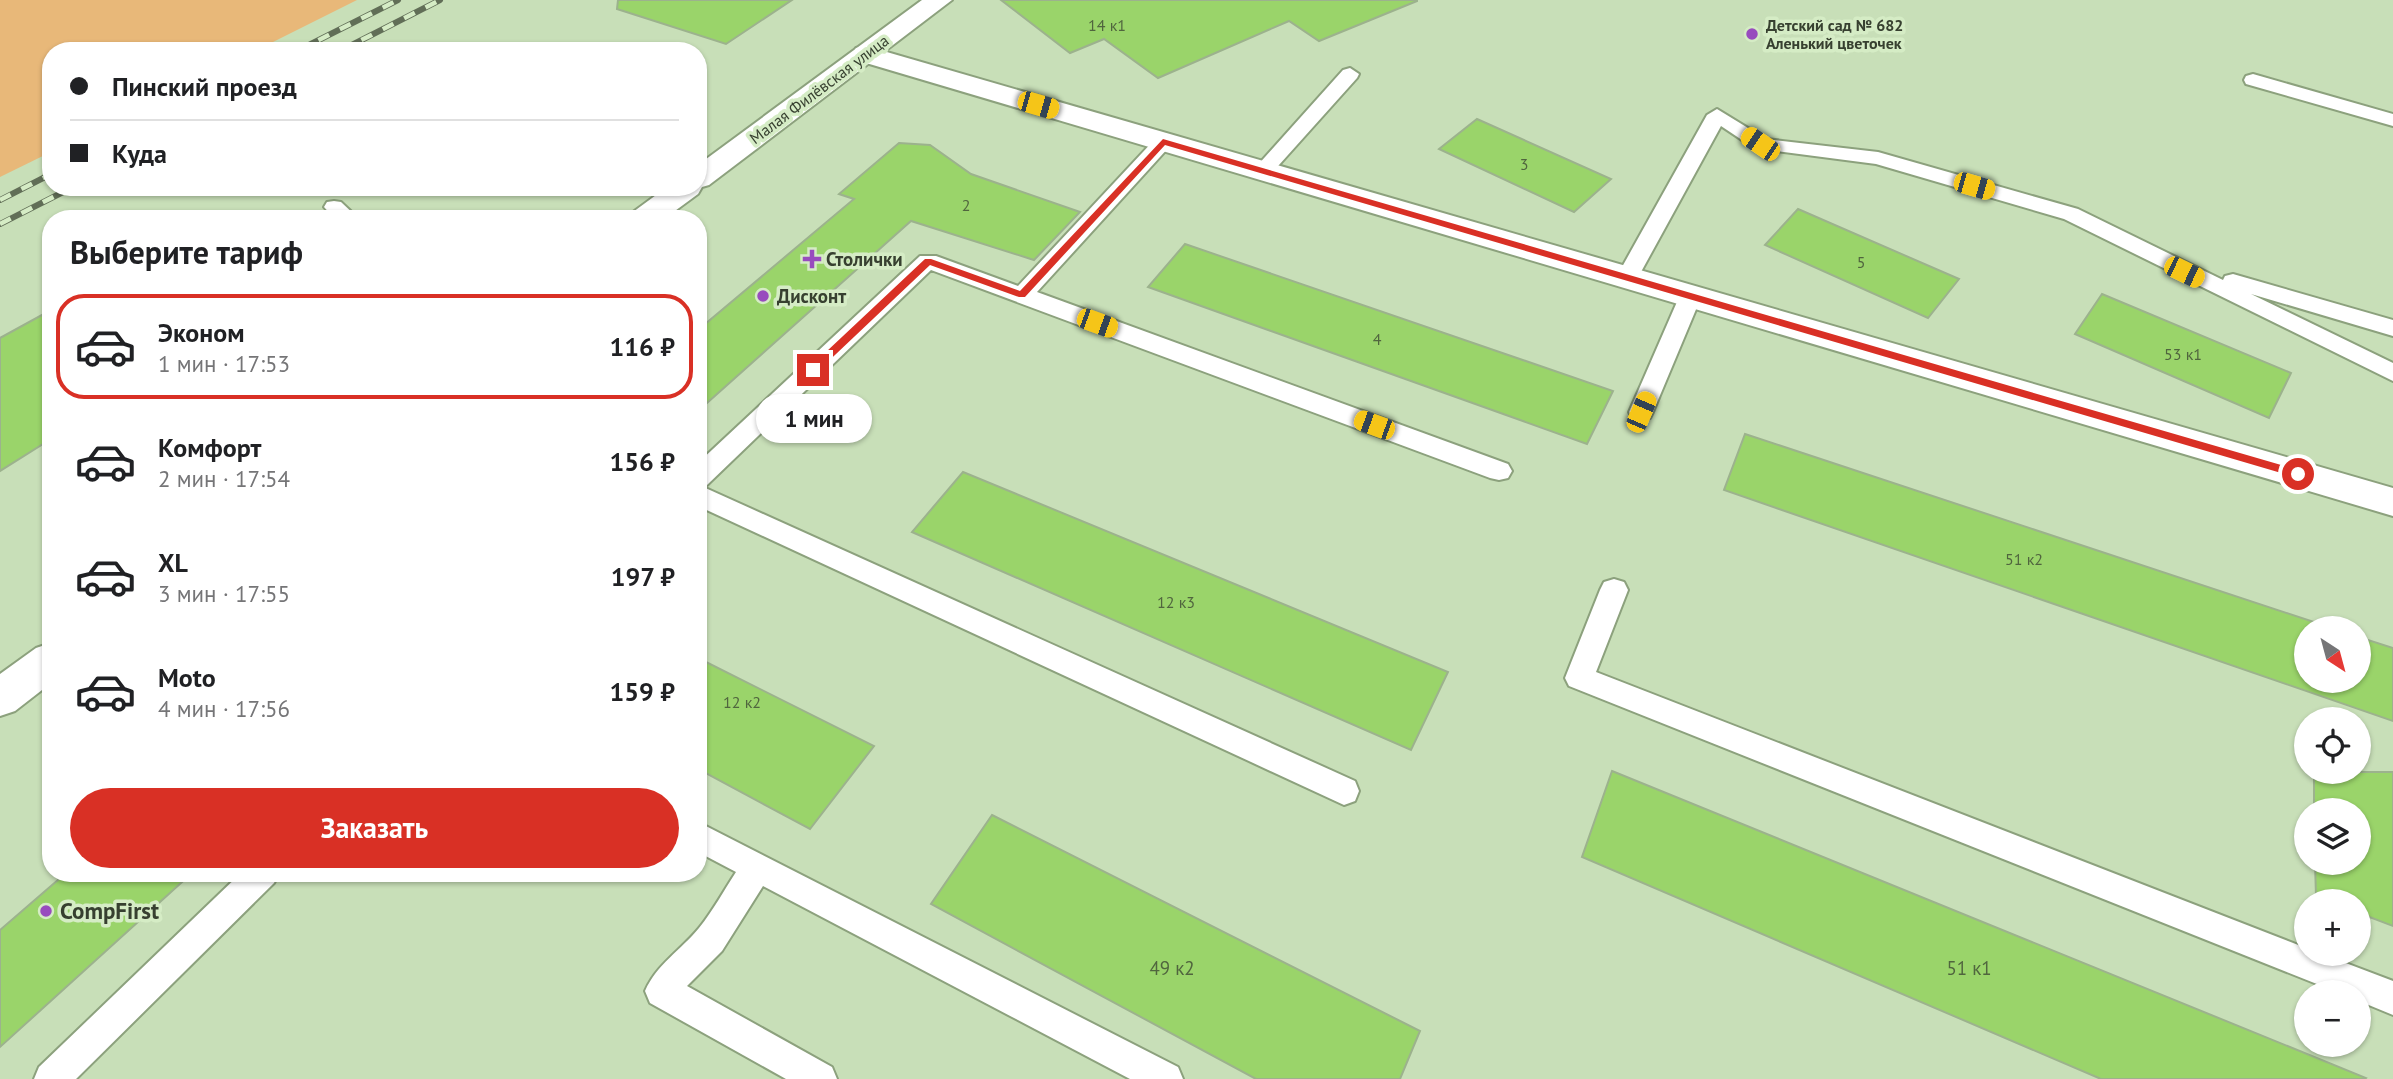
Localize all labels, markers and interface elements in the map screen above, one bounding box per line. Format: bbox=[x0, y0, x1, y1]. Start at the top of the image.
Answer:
house number: 14 к1 bbox=[1088, 15, 1126, 35]
place label: Детский сад № 682 Аленький цветочек bbox=[1766, 15, 1903, 53]
marker: Детский сад № 682 Аленький цветочек bbox=[1744, 26, 1760, 42]
street label: Малая Филёвская улица bbox=[745, 30, 893, 148]
text: Пинский проезд bbox=[112, 70, 297, 103]
car bbox=[1015, 89, 1062, 121]
car bbox=[1737, 124, 1784, 164]
text: Куда bbox=[112, 137, 167, 170]
house number: 3 bbox=[1520, 154, 1528, 174]
car bbox=[1951, 170, 1998, 202]
house number: 2 bbox=[962, 195, 970, 215]
text: Выберите тариф bbox=[70, 231, 303, 273]
place label: Столички bbox=[826, 247, 903, 271]
marker: Столички bbox=[804, 251, 820, 267]
house number: 5 bbox=[1857, 252, 1865, 272]
car bbox=[2161, 253, 2208, 291]
place label: Дисконт bbox=[777, 284, 846, 308]
marker: Дисконт bbox=[755, 288, 771, 304]
car bbox=[1074, 306, 1121, 340]
icon: car bbox=[74, 315, 137, 378]
text: Эконом bbox=[158, 316, 245, 349]
house number: 4 bbox=[1373, 329, 1382, 349]
text: 116 ₽ bbox=[609, 330, 675, 363]
house number: 53 к1 bbox=[2164, 344, 2202, 364]
text: 1 мин · 17:53 bbox=[158, 349, 290, 378]
route end bbox=[797, 354, 829, 386]
car bbox=[1624, 389, 1659, 435]
callout: 1 мин bbox=[755, 394, 871, 444]
text: 1 мин bbox=[784, 404, 844, 433]
car bbox=[1351, 408, 1398, 442]
icon: car bbox=[74, 430, 137, 493]
text: Комфорт bbox=[158, 431, 261, 464]
text: 156 ₽ bbox=[609, 445, 675, 478]
route start bbox=[2282, 458, 2314, 490]
text: 2 мин · 17:54 bbox=[158, 464, 290, 493]
icon: car bbox=[74, 545, 137, 608]
text: XL bbox=[158, 546, 188, 579]
house number: 51 к2 bbox=[2005, 549, 2043, 569]
text: 197 ₽ bbox=[611, 560, 675, 593]
text: 3 мин · 17:55 bbox=[158, 579, 290, 608]
house number: 12 к3 bbox=[1157, 592, 1195, 612]
north arrow bbox=[2294, 616, 2371, 693]
map controls bbox=[2294, 616, 2371, 1057]
icon: car bbox=[74, 660, 137, 723]
text: Moto bbox=[158, 661, 216, 694]
text: 159 ₽ bbox=[609, 675, 675, 708]
house number: 12 к2 bbox=[723, 692, 761, 712]
text: 4 мин · 17:56 bbox=[158, 694, 290, 723]
button: locate bbox=[2294, 707, 2371, 784]
button: Заказать bbox=[70, 788, 679, 868]
button: layers bbox=[2294, 798, 2371, 875]
button: + bbox=[2294, 889, 2371, 966]
place label: CompFirst bbox=[60, 896, 159, 925]
marker: CompFirst bbox=[38, 903, 54, 919]
house number: 49 к2 bbox=[1149, 956, 1195, 980]
house number: 51 к1 bbox=[1946, 956, 1992, 980]
button: − bbox=[2294, 980, 2371, 1057]

